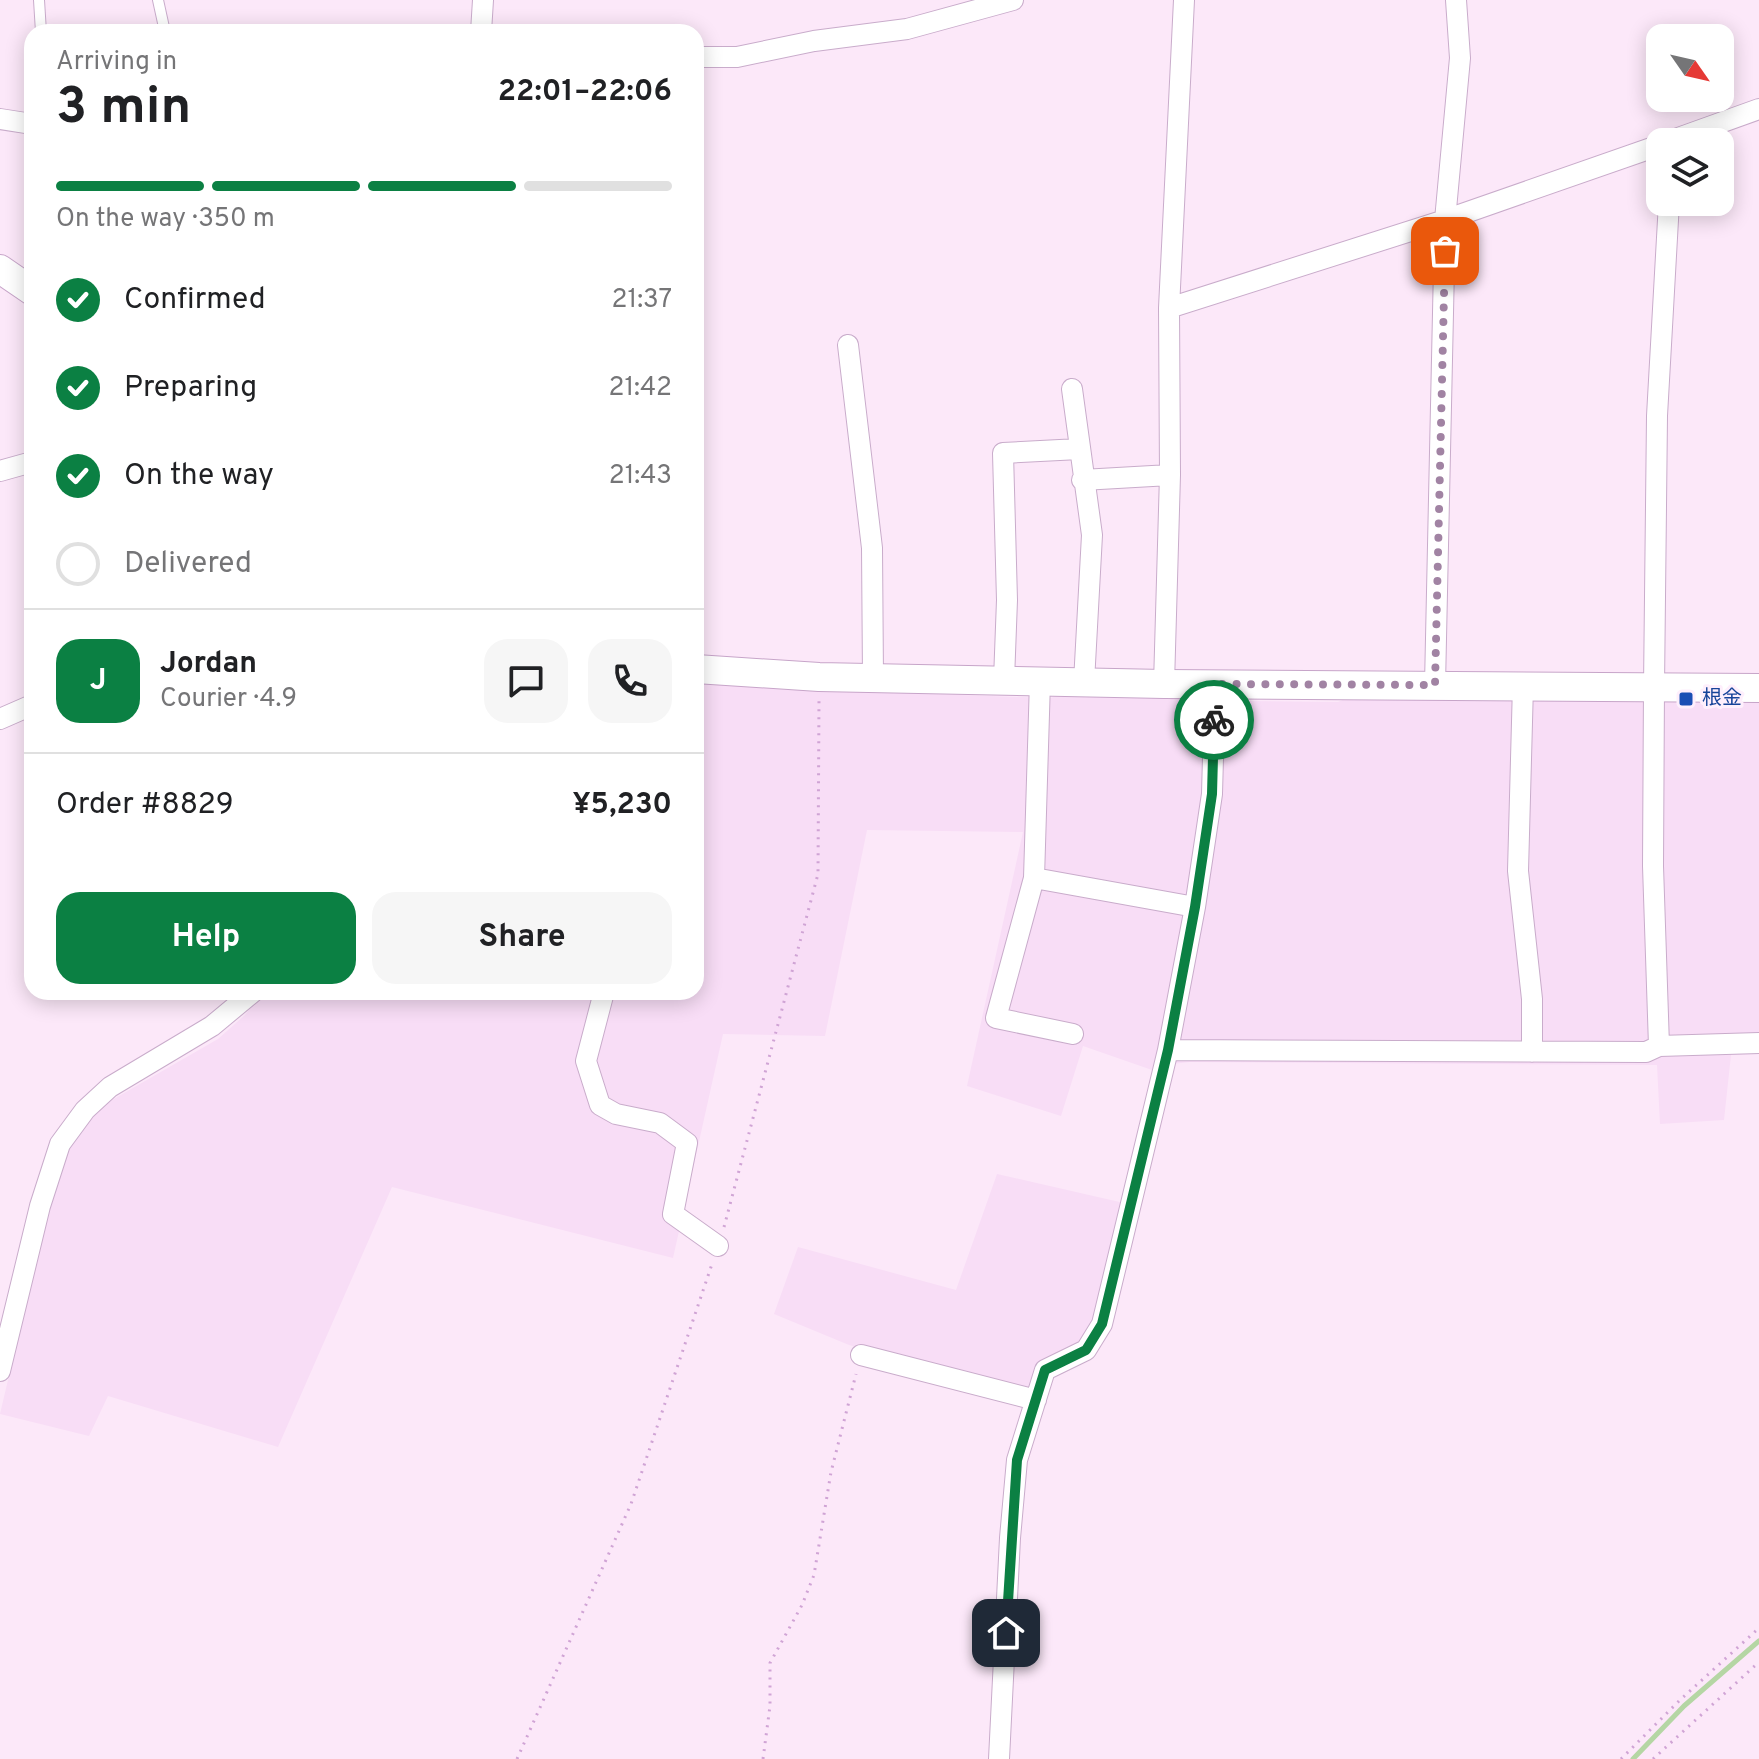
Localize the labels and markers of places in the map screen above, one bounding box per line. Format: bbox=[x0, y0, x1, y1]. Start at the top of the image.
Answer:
pin bbox=[1411, 217, 1479, 285]
place label: 根金 bbox=[1702, 686, 1742, 712]
marker: 根金 bbox=[1677, 690, 1695, 708]
pin bbox=[972, 1599, 1040, 1667]

